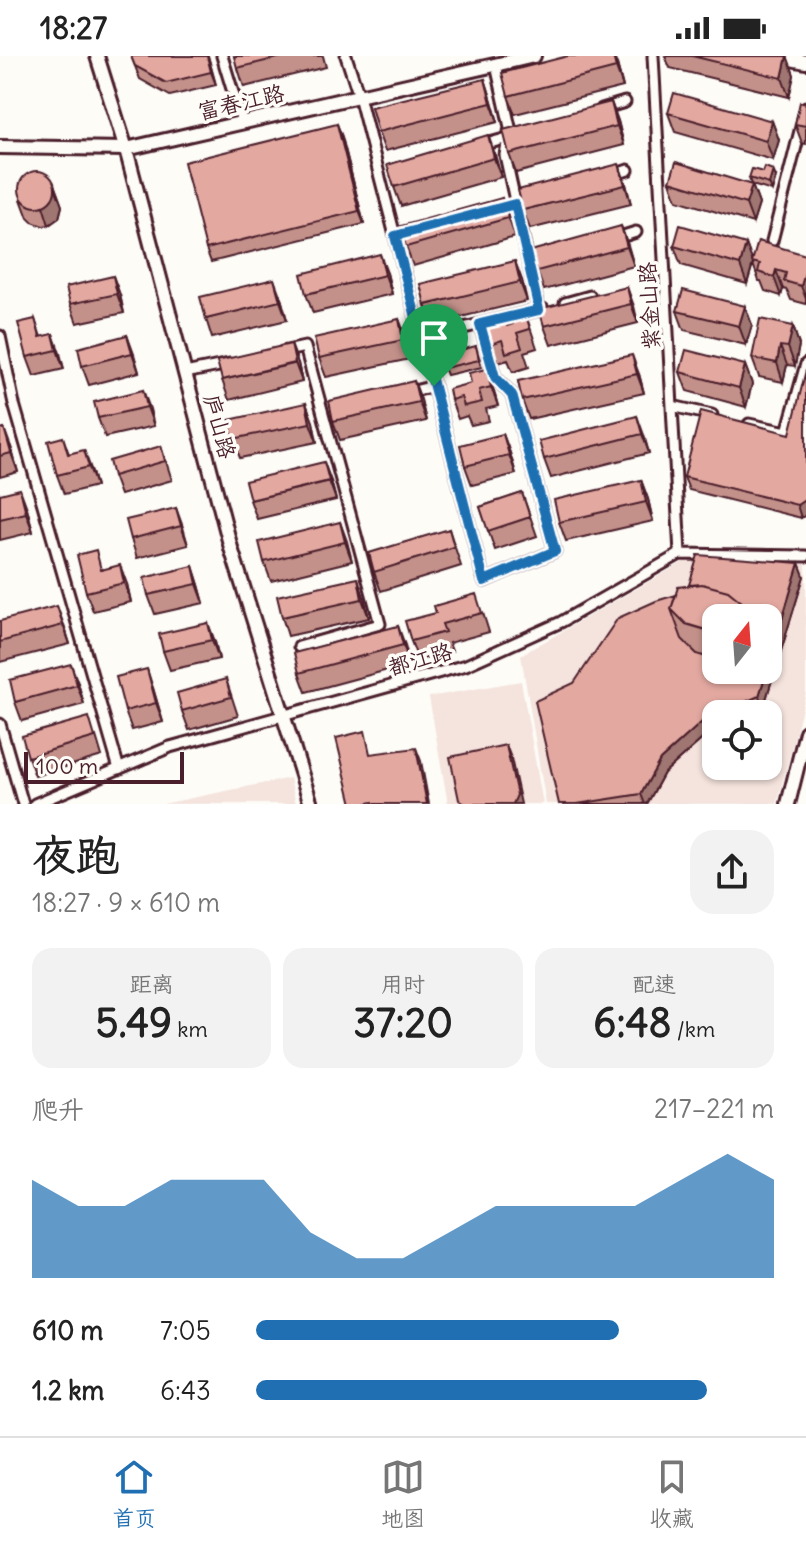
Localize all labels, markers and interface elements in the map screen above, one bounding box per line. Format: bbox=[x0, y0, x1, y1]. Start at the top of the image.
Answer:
text: 18:27 bbox=[40, 9, 107, 47]
street label: 富春江路 bbox=[195, 78, 287, 126]
street label: 紫金山路 bbox=[633, 261, 665, 351]
pin bbox=[400, 304, 468, 386]
icon: arrive bbox=[412, 316, 456, 360]
street label: 庐山路 bbox=[198, 390, 242, 462]
north arrow bbox=[702, 604, 782, 684]
map controls bbox=[702, 604, 782, 780]
street label: 都江路 bbox=[384, 636, 456, 682]
button: locate bbox=[702, 700, 782, 780]
scale bar bbox=[24, 748, 184, 784]
text: 100 m bbox=[36, 752, 98, 780]
text: 夜跑 bbox=[32, 828, 120, 883]
button: share bbox=[690, 830, 774, 914]
text: 18:27 · 9 × 610 m bbox=[32, 886, 220, 919]
text: 距离 bbox=[130, 970, 174, 998]
text: 用时 bbox=[381, 970, 425, 998]
text: 配速 bbox=[632, 970, 676, 998]
text: 5.49 bbox=[95, 998, 172, 1048]
text: 37:20 bbox=[353, 998, 453, 1048]
text: 6:48 bbox=[593, 998, 672, 1048]
text: km bbox=[172, 1015, 208, 1043]
text: /km bbox=[672, 1015, 715, 1043]
text: 217–221 m bbox=[654, 1092, 774, 1125]
text: 爬升 bbox=[32, 1093, 84, 1126]
text: 610 m bbox=[32, 1314, 103, 1347]
text: 7:05 bbox=[160, 1314, 211, 1347]
text: 1.2 km bbox=[32, 1374, 104, 1407]
text: 6:43 bbox=[160, 1374, 211, 1407]
tab: 首页 bbox=[112, 1455, 156, 1532]
tab: 地图 bbox=[381, 1455, 425, 1532]
tab: 收藏 bbox=[650, 1455, 694, 1532]

